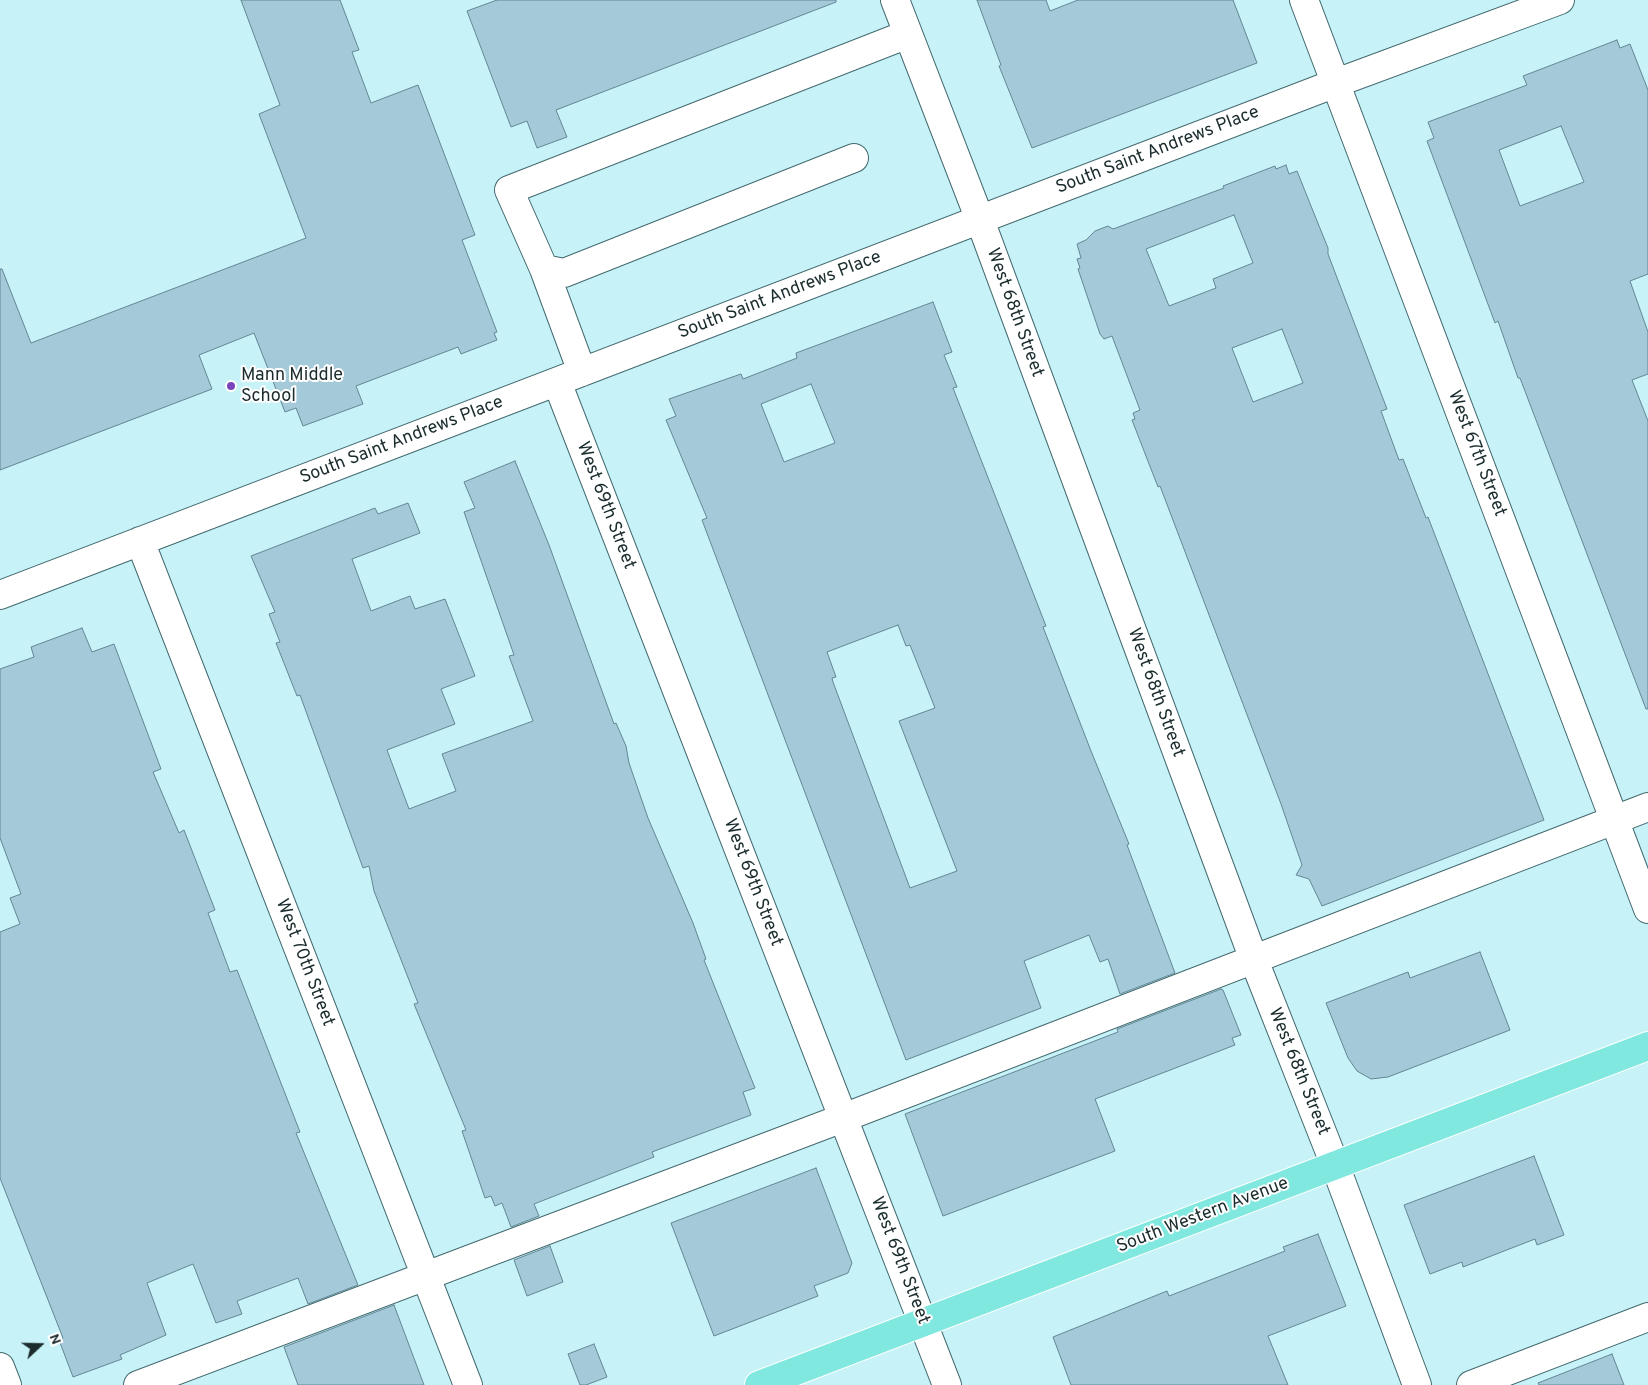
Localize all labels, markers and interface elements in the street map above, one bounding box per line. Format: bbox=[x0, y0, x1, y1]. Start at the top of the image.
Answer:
street label: South Saint Andrews Place bbox=[1053, 102, 1263, 200]
street label: West 68th Street bbox=[981, 246, 1047, 380]
street label: South Saint Andrews Place bbox=[675, 247, 885, 345]
place label: Mann Middle School bbox=[241, 365, 343, 408]
marker: Mann Middle School bbox=[225, 380, 237, 392]
street label: West 67th Street bbox=[1442, 388, 1510, 520]
street label: South Saint Andrews Place bbox=[297, 392, 507, 490]
street label: West 69th Street bbox=[571, 439, 639, 573]
street label: West 68th Street bbox=[1122, 626, 1188, 760]
street label: West 69th Street bbox=[718, 816, 786, 950]
street label: West 70th Street bbox=[270, 896, 338, 1030]
street label: West 68th Street bbox=[1263, 1005, 1333, 1139]
street label: South Western Avenue bbox=[1114, 1173, 1292, 1259]
street label: West 69th Street bbox=[865, 1194, 933, 1328]
north arrow bbox=[15, 1320, 65, 1370]
text: N bbox=[45, 1332, 64, 1347]

